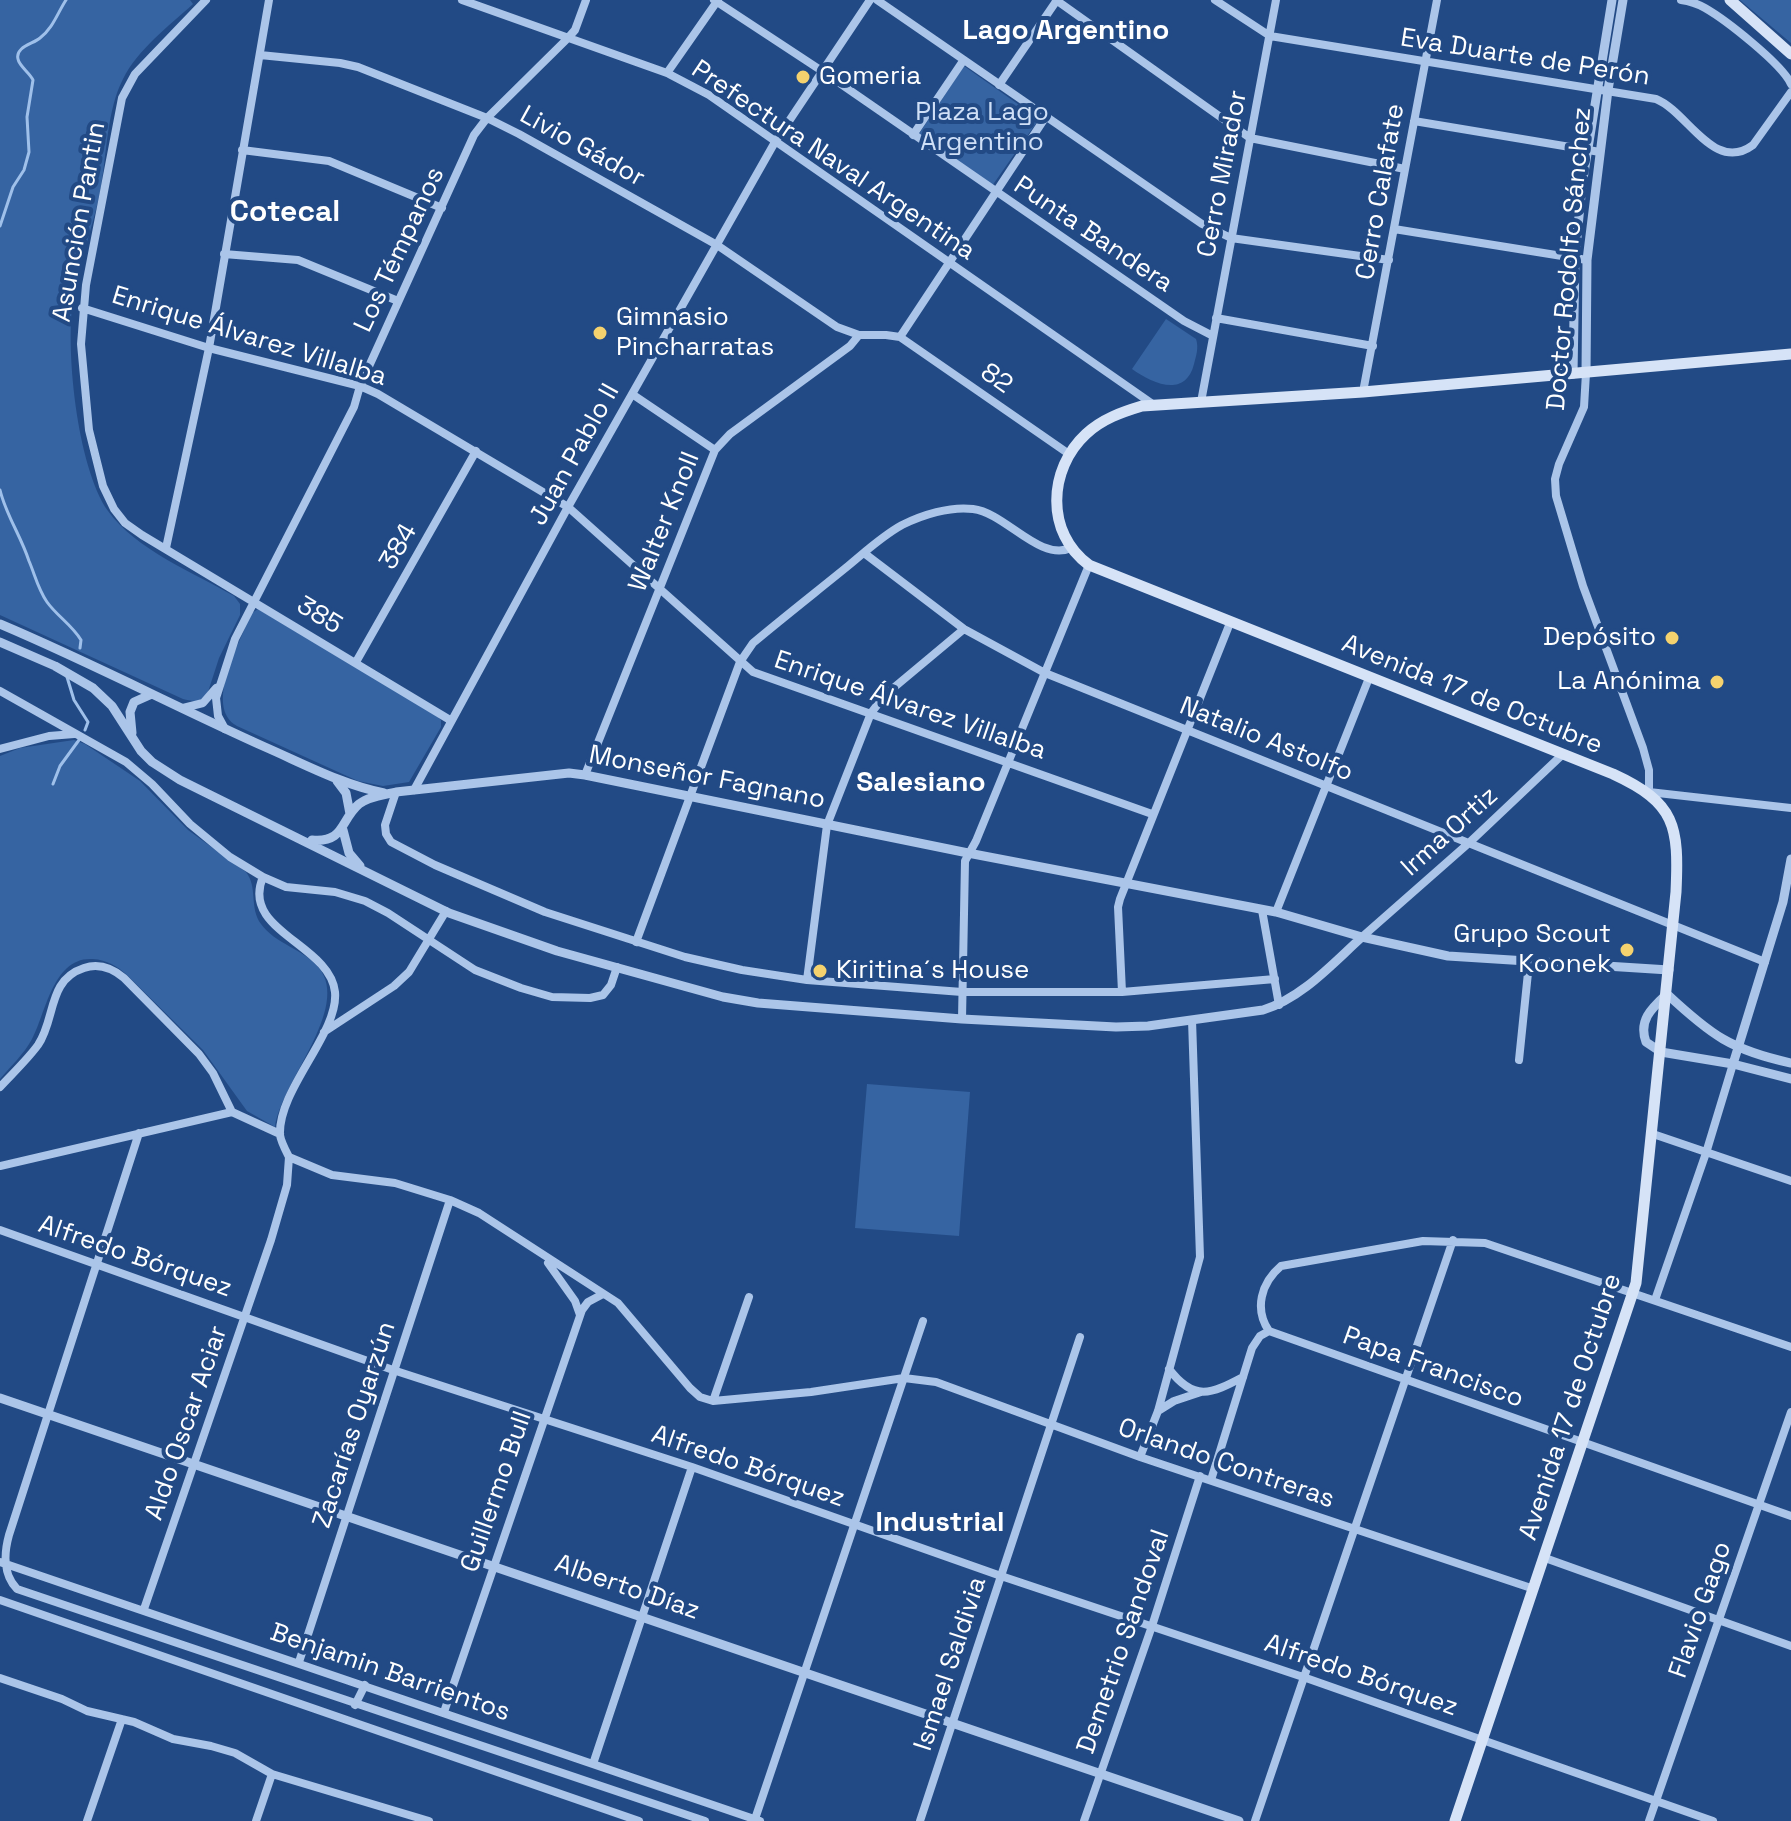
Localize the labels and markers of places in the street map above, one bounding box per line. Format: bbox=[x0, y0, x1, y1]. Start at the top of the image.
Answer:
place label: Gomeria bbox=[819, 61, 921, 93]
marker: Gomeria bbox=[794, 68, 812, 86]
place label: Gimnasio Pincharratas bbox=[616, 302, 774, 364]
marker: Gimnasio Pincharratas bbox=[591, 324, 609, 342]
place label: Depósito bbox=[1543, 622, 1656, 654]
marker: Depósito bbox=[1663, 629, 1681, 647]
place label: La Anónima bbox=[1557, 666, 1701, 698]
marker: La Anónima bbox=[1708, 673, 1726, 691]
place label: Grupo Scout Koonek bbox=[1453, 919, 1611, 980]
marker: Grupo Scout Koonek bbox=[1618, 941, 1636, 959]
place label: Kiritina´s House bbox=[836, 955, 1029, 987]
marker: Kiritina´s House bbox=[811, 962, 829, 980]

